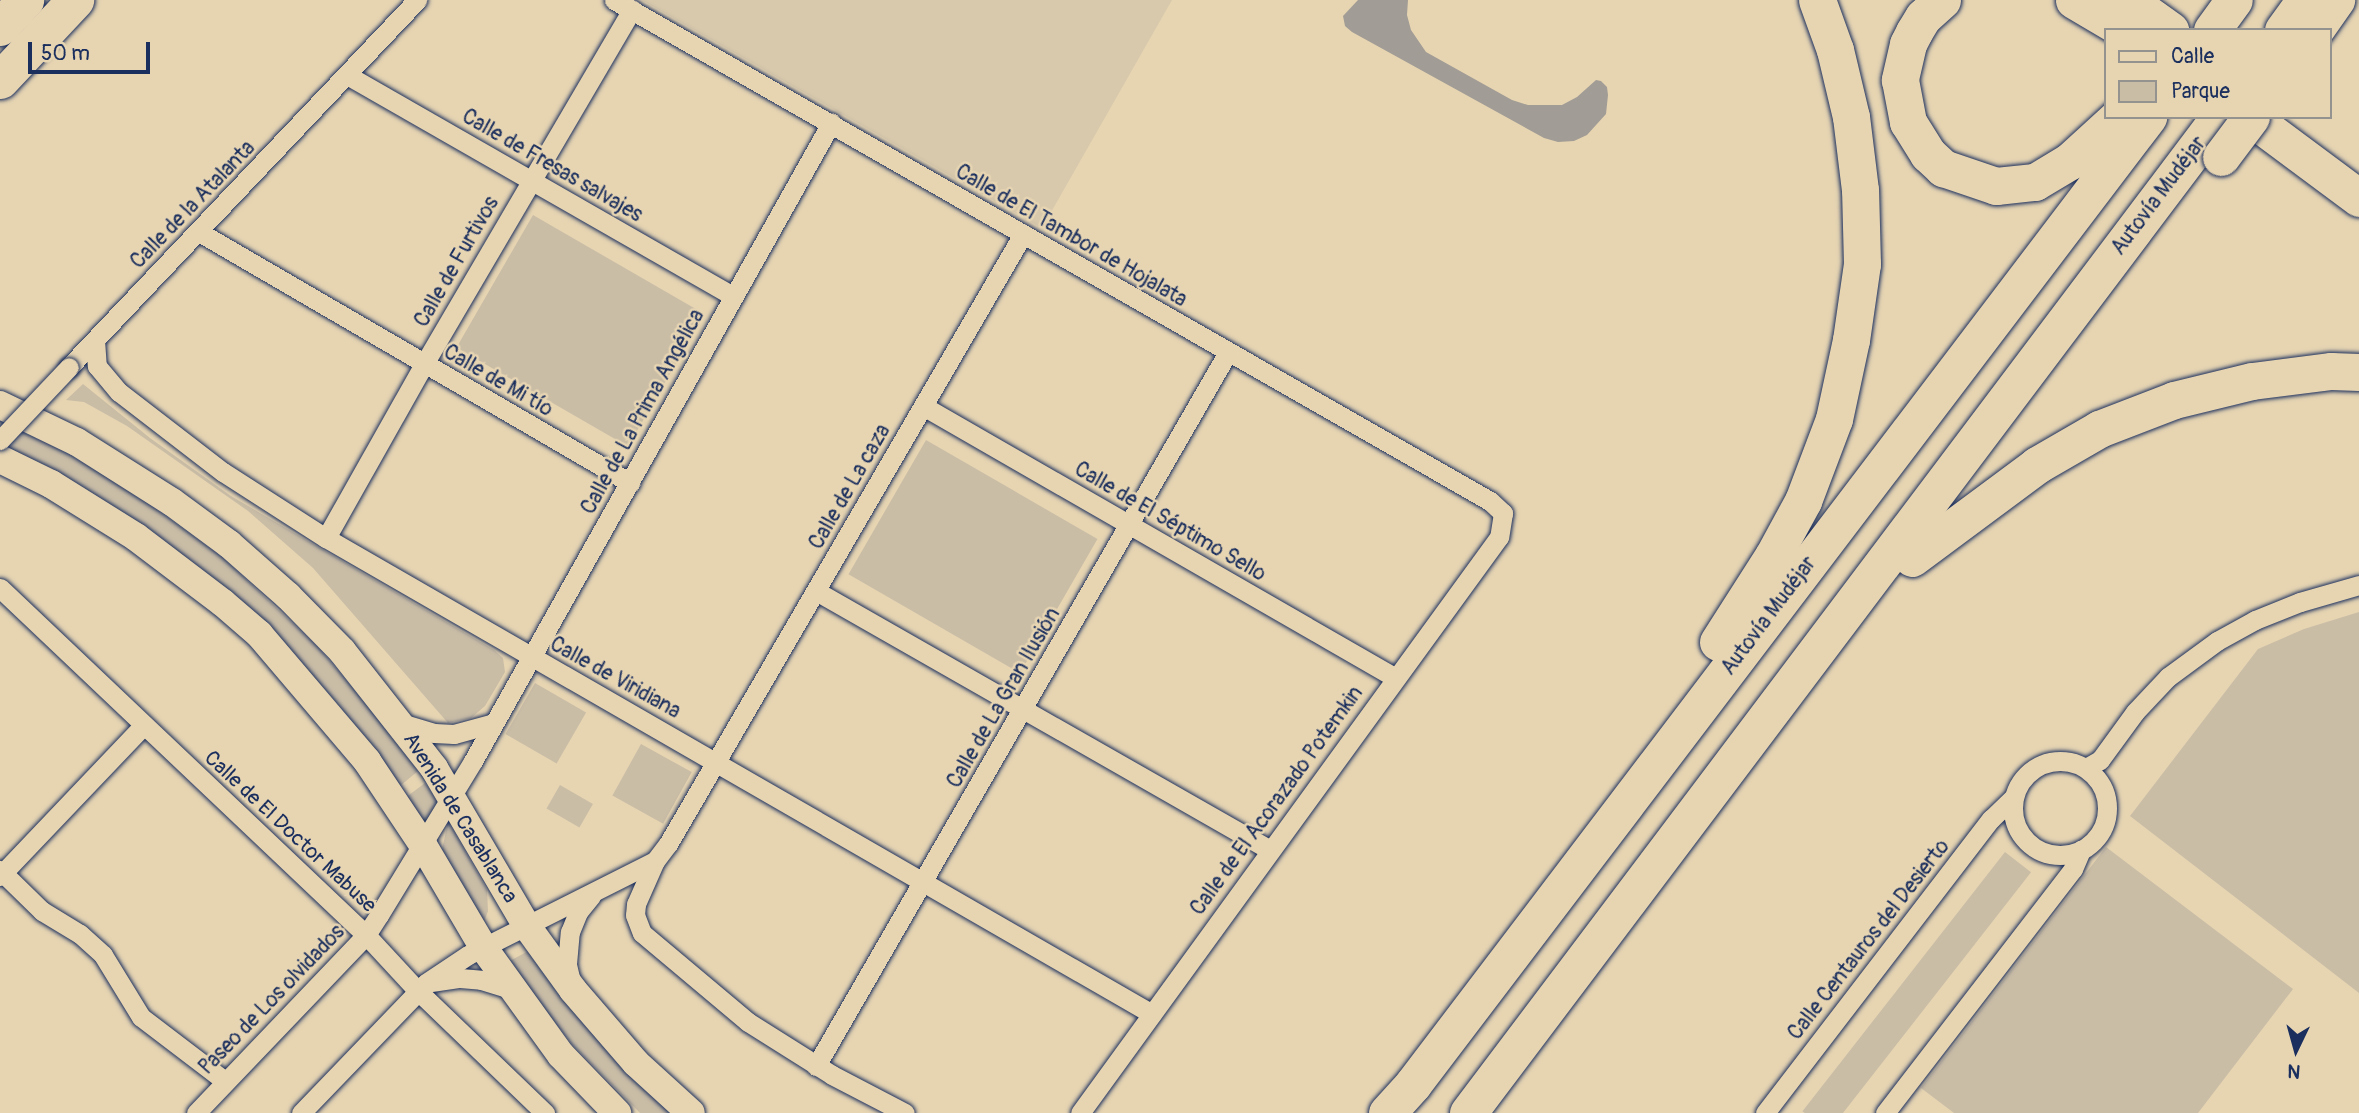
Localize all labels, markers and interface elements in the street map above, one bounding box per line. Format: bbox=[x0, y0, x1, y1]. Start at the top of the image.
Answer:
scale bar bbox=[32, 28, 154, 72]
legend bbox=[2104, 28, 2331, 119]
text: 50 m bbox=[41, 40, 90, 67]
text: Calle bbox=[2171, 43, 2214, 70]
text: Parque bbox=[2171, 78, 2230, 105]
street label: Calle de Fresas salvajes bbox=[457, 104, 647, 228]
street label: Autovía Mudéjar bbox=[2106, 132, 2212, 260]
street label: Calle de la Atalanta bbox=[125, 136, 261, 274]
street label: Calle de El Tambor de Hojalata bbox=[951, 159, 1191, 313]
street label: Calle de Furtivos bbox=[409, 192, 505, 332]
street label: Calle de La Prima Angélica bbox=[576, 305, 710, 519]
street label: Calle de Mi tío bbox=[439, 340, 557, 422]
street label: Calle de La caza bbox=[804, 420, 896, 554]
street label: Calle de El Séptimo Sello bbox=[1070, 457, 1270, 587]
street label: Autovía Mudéjar bbox=[1716, 552, 1822, 680]
street label: Calle de La Gran Ilusión bbox=[942, 603, 1066, 793]
street label: Calle de Viridiana bbox=[545, 632, 685, 724]
street label: Calle de El Acorazado Potemkin bbox=[1185, 682, 1369, 920]
street label: Avenida de Casablanca bbox=[397, 728, 523, 908]
street label: Calle de El Doctor Mabuse bbox=[199, 746, 381, 918]
street label: Calle Centauros del Desierto bbox=[1783, 835, 1955, 1045]
street label: Paseo de Los olvidados bbox=[194, 920, 350, 1080]
north arrow bbox=[2261, 1015, 2331, 1085]
text: N bbox=[2287, 1058, 2302, 1083]

